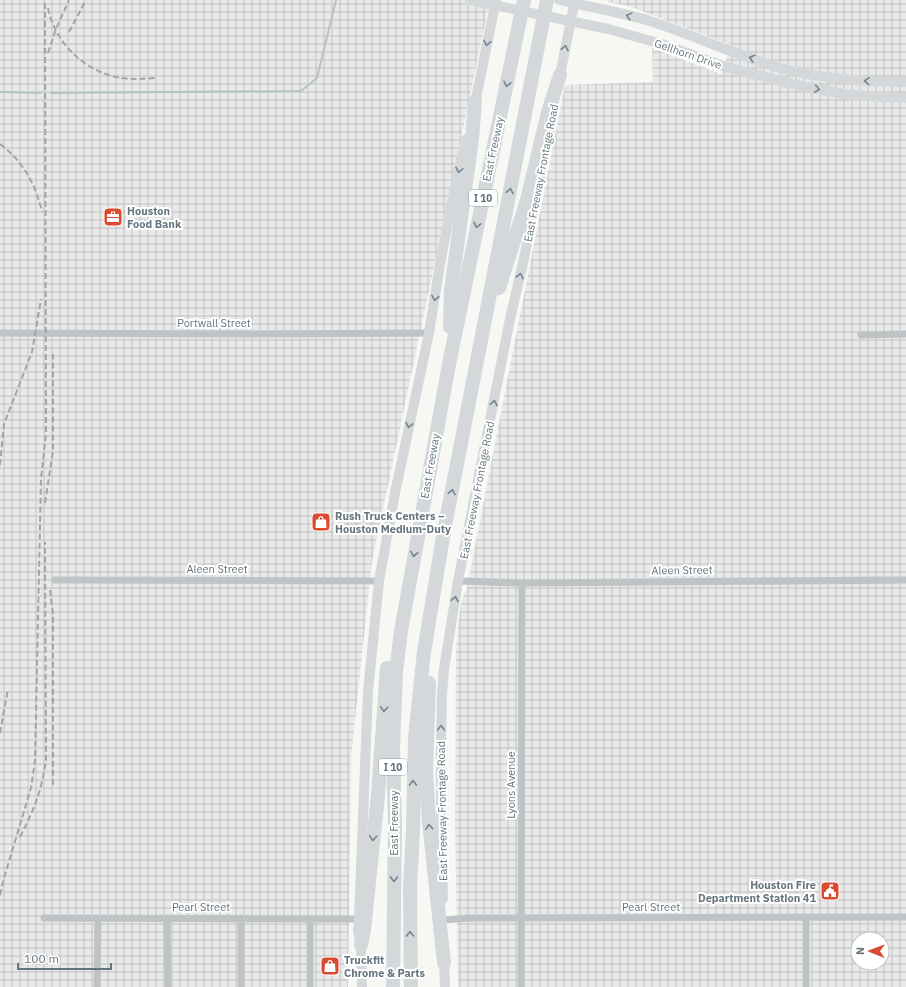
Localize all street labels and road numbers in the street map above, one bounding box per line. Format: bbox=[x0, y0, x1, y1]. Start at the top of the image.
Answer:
street label: Gellhorn Drive bbox=[652, 36, 724, 72]
street label: East Freeway Frontage Road bbox=[521, 103, 561, 243]
street label: East Freeway bbox=[479, 115, 507, 183]
road number: I 10 bbox=[469, 190, 497, 206]
street label: Portwall Street bbox=[177, 316, 251, 330]
street label: East Freeway Frontage Road bbox=[457, 420, 497, 560]
street label: East Freeway bbox=[417, 432, 443, 500]
street label: Aleen Street bbox=[186, 562, 248, 576]
street label: Aleen Street bbox=[651, 562, 713, 578]
street label: East Freeway Frontage Road bbox=[434, 741, 450, 881]
street label: Lyons Avenue bbox=[504, 751, 518, 819]
road number: I 10 bbox=[379, 759, 407, 775]
street label: East Freeway bbox=[387, 790, 401, 856]
street label: Pearl Street bbox=[172, 900, 230, 914]
street label: Pearl Street bbox=[622, 900, 680, 914]

